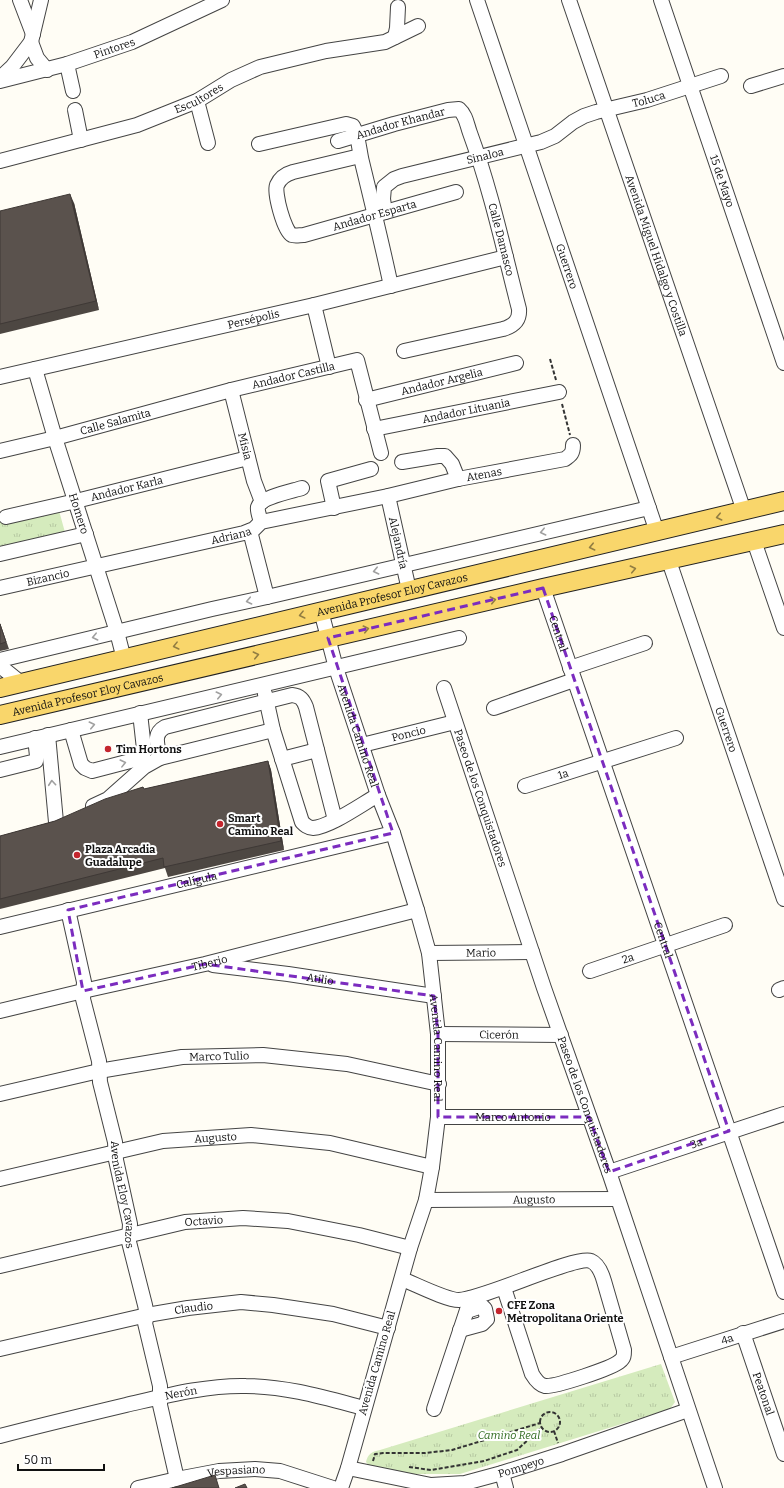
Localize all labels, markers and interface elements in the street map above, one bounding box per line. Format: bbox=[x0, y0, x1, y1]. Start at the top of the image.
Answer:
street label: Pintores bbox=[92, 35, 137, 61]
street label: Escultores bbox=[172, 80, 225, 116]
street label: Toluca bbox=[631, 88, 667, 110]
street label: Andador Khandar bbox=[354, 105, 446, 142]
street label: Sinaloa bbox=[465, 145, 505, 167]
street label: 15 de Mayo bbox=[707, 153, 737, 209]
street label: Avenida Miguel Hidalgo y Costilla bbox=[623, 173, 690, 338]
street label: Andador Esparta bbox=[331, 197, 418, 233]
street label: Calle Damasco bbox=[486, 201, 517, 277]
street label: Guerrero bbox=[553, 242, 581, 291]
street label: Persépolis bbox=[226, 307, 281, 331]
street label: Andador Castilla bbox=[251, 359, 336, 391]
street label: Andador Argelia bbox=[400, 365, 484, 398]
street label: Andador Lituania bbox=[421, 395, 511, 426]
street label: Calle Salamita bbox=[79, 406, 152, 437]
street label: Misia bbox=[236, 431, 255, 461]
street label: Atenas bbox=[465, 464, 503, 484]
street label: Andador Karla bbox=[89, 473, 164, 504]
street label: Homero bbox=[66, 491, 92, 536]
one-way arrow bbox=[716, 512, 722, 520]
street label: Alejandría bbox=[386, 516, 411, 570]
street label: Adriana bbox=[210, 524, 253, 547]
one-way arrow bbox=[540, 528, 546, 536]
one-way arrow bbox=[589, 542, 596, 550]
one-way arrow bbox=[630, 565, 636, 573]
street label: Bizancio bbox=[25, 566, 70, 588]
one-way arrow bbox=[372, 567, 379, 575]
street label: Avenida Profesor Eloy Cavazos bbox=[315, 570, 469, 619]
one-way arrow bbox=[246, 596, 252, 605]
one-way arrow bbox=[489, 596, 496, 605]
one-way arrow bbox=[299, 611, 306, 619]
street label: Central bbox=[546, 614, 571, 653]
one-way arrow bbox=[363, 626, 369, 634]
one-way arrow bbox=[92, 633, 98, 641]
one-way arrow bbox=[173, 641, 180, 650]
one-way arrow bbox=[253, 652, 259, 660]
street label: Avenida Profesor Eloy Cavazos bbox=[11, 671, 165, 718]
street label: Avenida Camino Real bbox=[335, 682, 381, 789]
one-way arrow bbox=[215, 691, 222, 700]
street label: Guerrero bbox=[713, 705, 740, 754]
one-way arrow bbox=[89, 721, 96, 729]
street label: Poncio bbox=[390, 723, 427, 744]
street label: Paseo de los Conquistadores bbox=[452, 728, 510, 869]
place label: Tim Hortons bbox=[116, 743, 182, 756]
marker: Tim Hortons bbox=[103, 744, 113, 754]
one-way arrow bbox=[119, 759, 126, 768]
street label: 1a bbox=[556, 766, 570, 782]
one-way arrow bbox=[48, 780, 57, 786]
place label: Smart Camino Real bbox=[228, 812, 294, 838]
marker: Smart Camino Real bbox=[215, 819, 225, 829]
place label: Plaza Arcadia Guadalupe bbox=[85, 843, 156, 869]
marker: Plaza Arcadia Guadalupe bbox=[72, 850, 82, 860]
street label: Calígula bbox=[175, 869, 218, 891]
street label: Central bbox=[651, 920, 676, 960]
street label: Mario bbox=[466, 946, 496, 959]
street label: 2a bbox=[620, 950, 636, 966]
street label: Tiberio bbox=[190, 952, 229, 973]
street label: Atilio bbox=[306, 970, 335, 987]
street label: Avenida Camino Real bbox=[427, 993, 445, 1102]
street label: Cicerón bbox=[479, 1028, 519, 1041]
street label: Paseo de los Conquistadores bbox=[555, 1034, 615, 1175]
street label: Marco Tulio bbox=[189, 1049, 249, 1063]
street label: Marco Antonio bbox=[475, 1111, 551, 1124]
street label: Augusto bbox=[194, 1129, 237, 1145]
street label: 3a bbox=[689, 1135, 704, 1151]
street label: Avenida Eloy Cavazos bbox=[108, 1140, 137, 1250]
street label: Augusto bbox=[513, 1193, 555, 1206]
street label: Octavio bbox=[184, 1213, 223, 1229]
street label: Claudio bbox=[173, 1299, 214, 1317]
place label: CFE Zona Metropolitana Oriente bbox=[507, 1299, 624, 1325]
marker: CFE Zona Metropolitana Oriente bbox=[494, 1306, 504, 1316]
street label: Avenida Camino Real bbox=[356, 1309, 398, 1417]
street label: 4a bbox=[719, 1331, 735, 1347]
street label: Peatonal bbox=[750, 1370, 777, 1417]
street label: Nerón bbox=[164, 1383, 198, 1402]
park label: Camino Real bbox=[478, 1429, 540, 1442]
scale bar bbox=[18, 1446, 104, 1472]
text: 50 m bbox=[24, 1453, 53, 1467]
street label: Pompeyo bbox=[497, 1454, 546, 1480]
street label: Vespasiano bbox=[206, 1462, 266, 1480]

